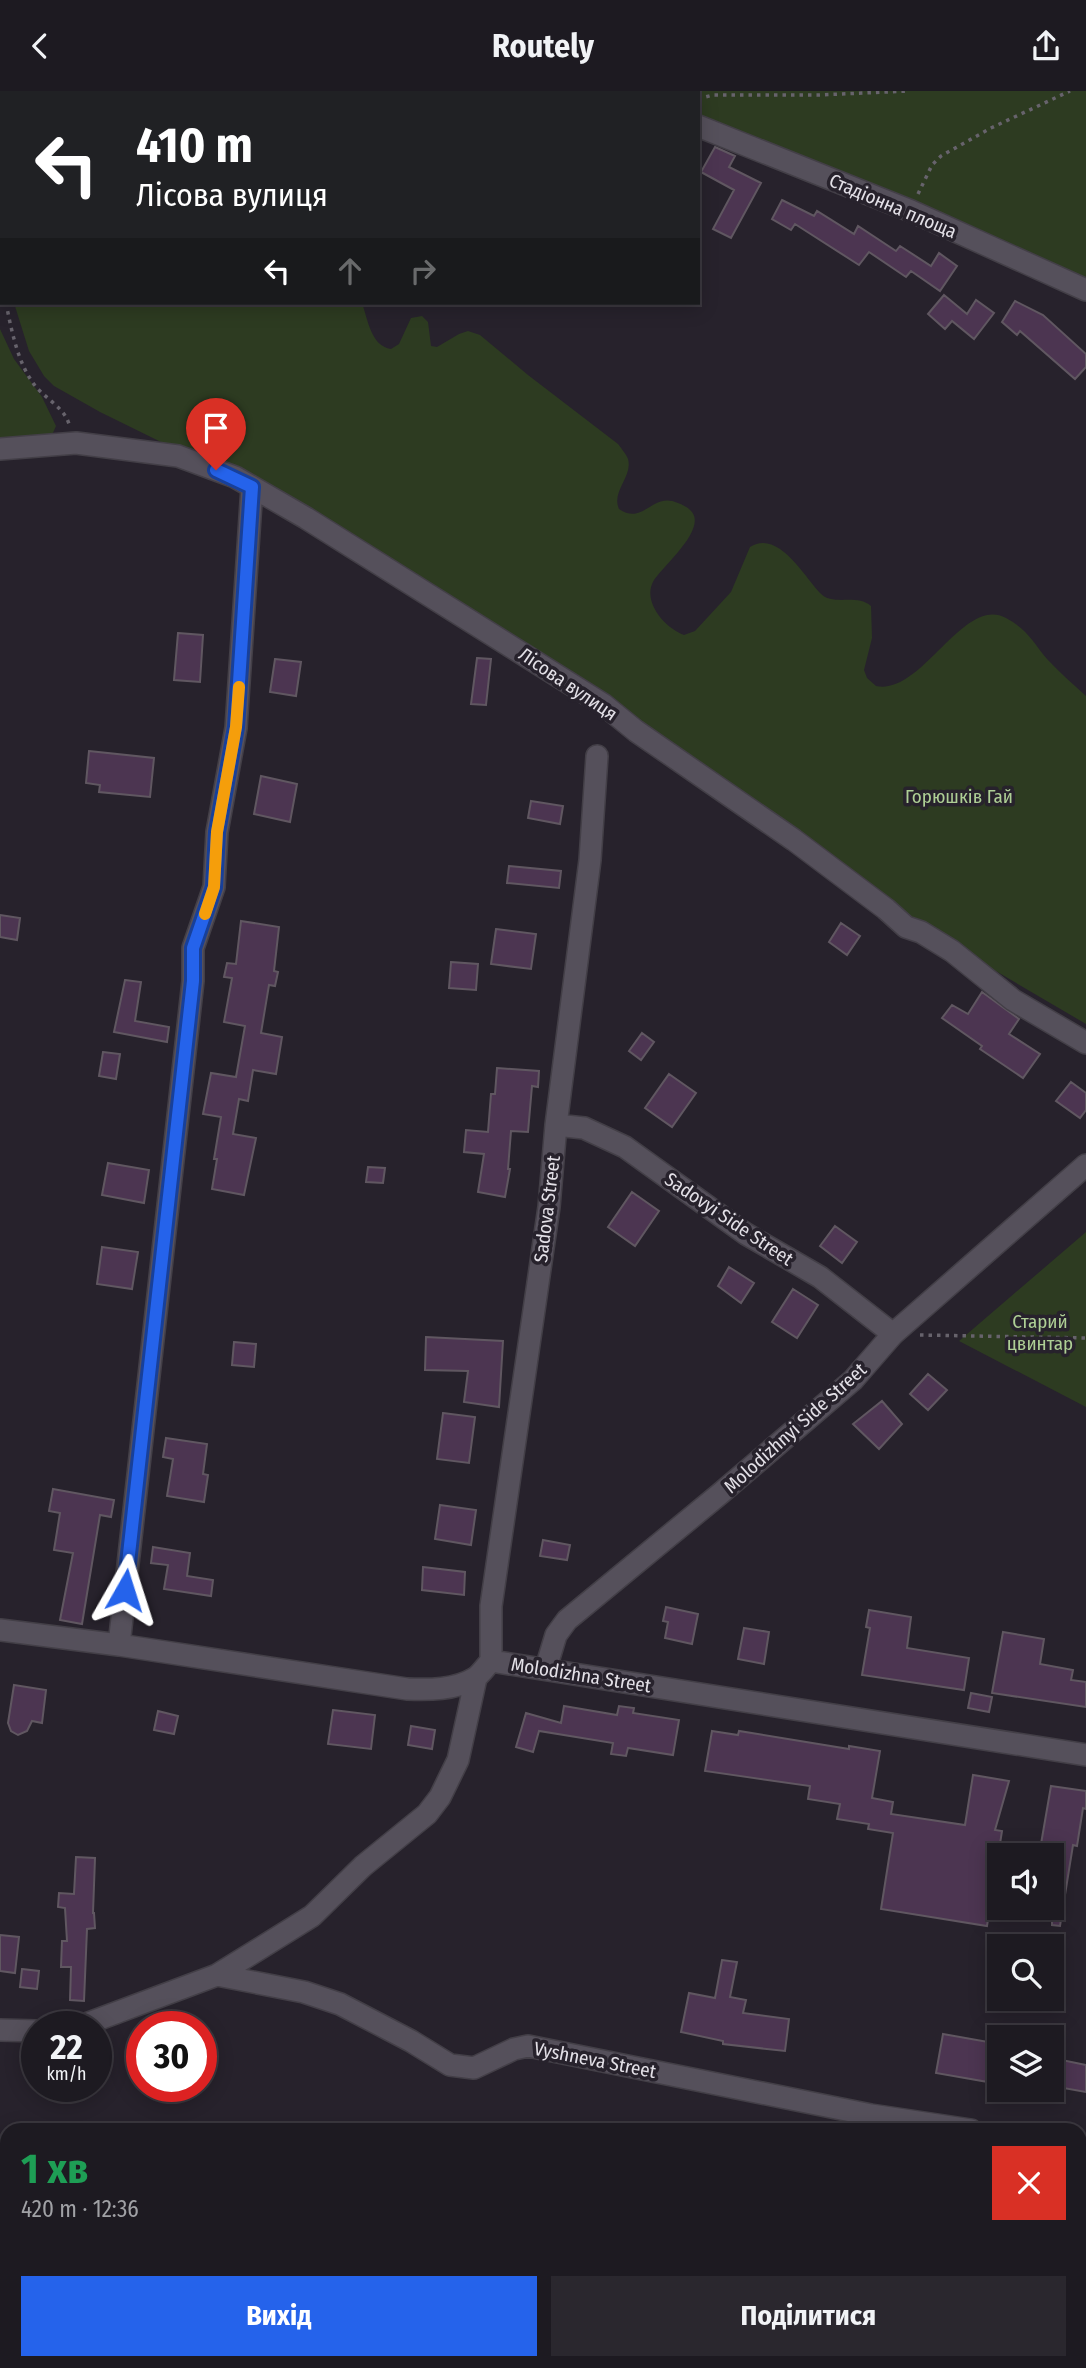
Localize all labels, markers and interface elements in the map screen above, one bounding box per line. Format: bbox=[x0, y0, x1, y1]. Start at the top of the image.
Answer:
icon: back bbox=[21, 27, 59, 65]
text: Routely bbox=[492, 27, 594, 65]
icon: share bbox=[1027, 27, 1065, 65]
text: 410 m bbox=[136, 116, 253, 175]
icon: left bbox=[21, 119, 112, 210]
street label: Стадіонна площа bbox=[826, 169, 960, 243]
text: Лісова вулиця bbox=[136, 176, 328, 214]
icon: left bbox=[258, 252, 296, 290]
icon: ahead bbox=[331, 252, 369, 290]
icon: right bbox=[404, 252, 442, 290]
pin bbox=[186, 398, 246, 470]
icon: arrive bbox=[197, 409, 235, 447]
street label: Лісова вулиця bbox=[514, 643, 622, 725]
park label: Горюшків Гай bbox=[905, 785, 1013, 808]
street label: Sadova Street bbox=[529, 1153, 565, 1264]
street label: Sadovyi Side Street bbox=[660, 1168, 798, 1271]
park label: Старий цвинтар bbox=[1007, 1310, 1073, 1355]
street label: Molodizhnyi Side Street bbox=[719, 1358, 871, 1498]
position arrow bbox=[88, 1553, 162, 1627]
street label: Molodizhna Street bbox=[509, 1653, 653, 1698]
map controls bbox=[987, 1843, 1064, 2102]
button: sound bbox=[987, 1843, 1064, 1920]
button: search bbox=[987, 1934, 1064, 2011]
speed limit sign: 30 bbox=[126, 2011, 217, 2102]
button: layers bbox=[987, 2025, 1064, 2102]
text: 22 bbox=[50, 2026, 83, 2068]
street label: Vyshneva Street bbox=[532, 2037, 659, 2083]
text: km/h bbox=[46, 2063, 87, 2085]
text: 1 хв bbox=[21, 2144, 88, 2194]
button: close bbox=[992, 2146, 1066, 2220]
text: 420 m · 12:36 bbox=[21, 2195, 139, 2223]
button: Вихід bbox=[21, 2276, 537, 2356]
button: Поділитися bbox=[551, 2276, 1066, 2356]

